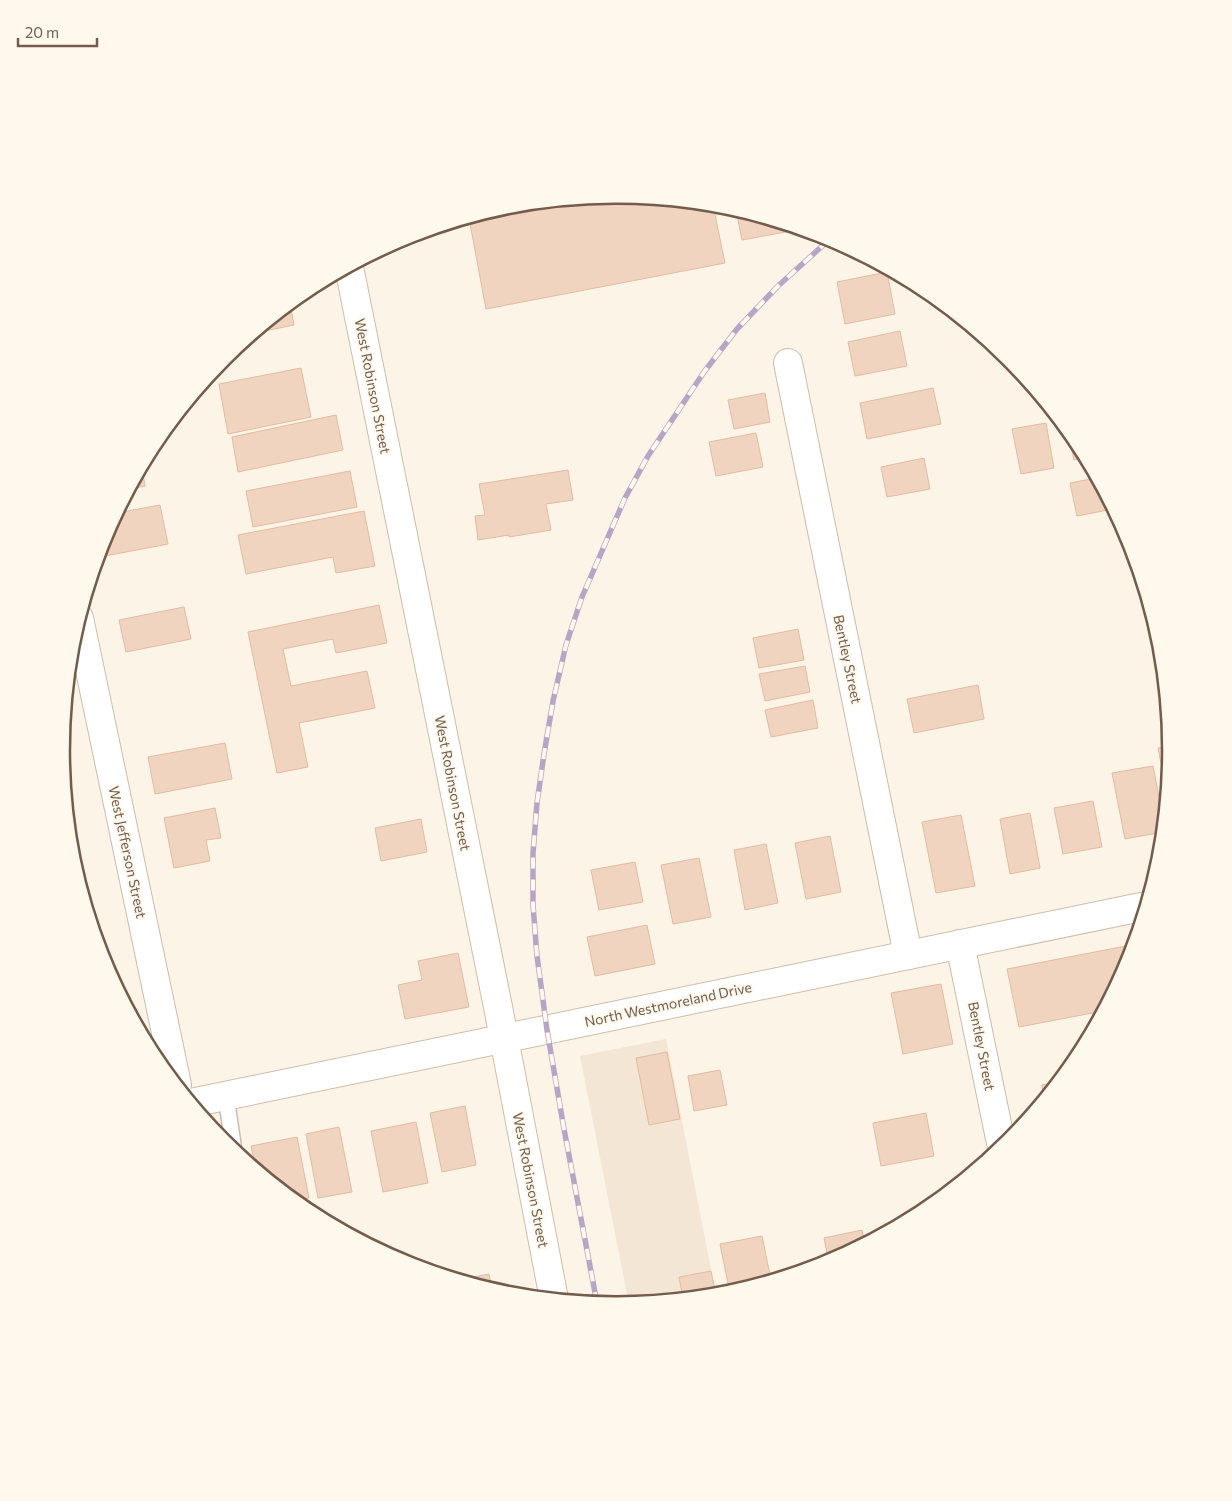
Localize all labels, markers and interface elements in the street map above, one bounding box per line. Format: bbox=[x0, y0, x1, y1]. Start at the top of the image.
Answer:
scale bar bbox=[18, 15, 96, 47]
text: 20 m bbox=[25, 23, 59, 41]
street label: West Robinson Street bbox=[352, 317, 395, 455]
street label: Bentley Street bbox=[830, 613, 866, 705]
street label: West Robinson Street bbox=[432, 714, 475, 852]
street label: West Jefferson Street bbox=[106, 784, 150, 920]
street label: North Westmoreland Drive bbox=[583, 978, 753, 1030]
street label: Bentley Street bbox=[965, 1000, 999, 1092]
street label: West Robinson Street bbox=[510, 1111, 553, 1249]

